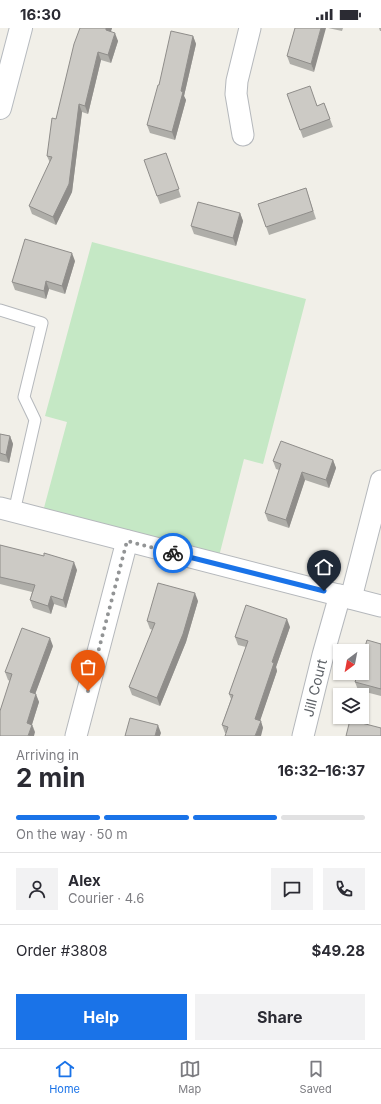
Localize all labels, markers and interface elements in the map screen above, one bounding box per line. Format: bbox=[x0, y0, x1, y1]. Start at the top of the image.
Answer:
text: 16:30 bbox=[20, 5, 61, 24]
courier bbox=[153, 533, 193, 573]
icon: bike bbox=[162, 542, 184, 564]
pin bbox=[307, 550, 341, 591]
icon: home bbox=[313, 556, 335, 578]
north arrow bbox=[333, 644, 369, 680]
map controls bbox=[333, 644, 369, 724]
pin bbox=[71, 650, 105, 691]
icon: bag bbox=[77, 656, 99, 678]
street label: Jill Court bbox=[299, 657, 330, 719]
button: layers bbox=[333, 688, 369, 724]
text: Arriving in bbox=[16, 747, 79, 763]
text: 16:32–16:37 bbox=[278, 761, 365, 780]
text: 2 min bbox=[16, 762, 86, 793]
text: On the way · 50 m bbox=[16, 826, 128, 842]
button: person bbox=[16, 868, 58, 910]
button: chat bbox=[271, 868, 313, 910]
button: phone bbox=[323, 868, 365, 910]
text: Alex bbox=[68, 871, 101, 890]
text: Courier · 4.6 bbox=[68, 890, 144, 906]
text: Order #3808 bbox=[16, 941, 107, 960]
text: $49.28 bbox=[312, 941, 365, 960]
button: Help bbox=[16, 994, 187, 1040]
button: Share bbox=[195, 994, 365, 1040]
tab: Home bbox=[49, 1058, 80, 1096]
tab: Map bbox=[178, 1058, 201, 1096]
tab: Saved bbox=[300, 1058, 332, 1096]

